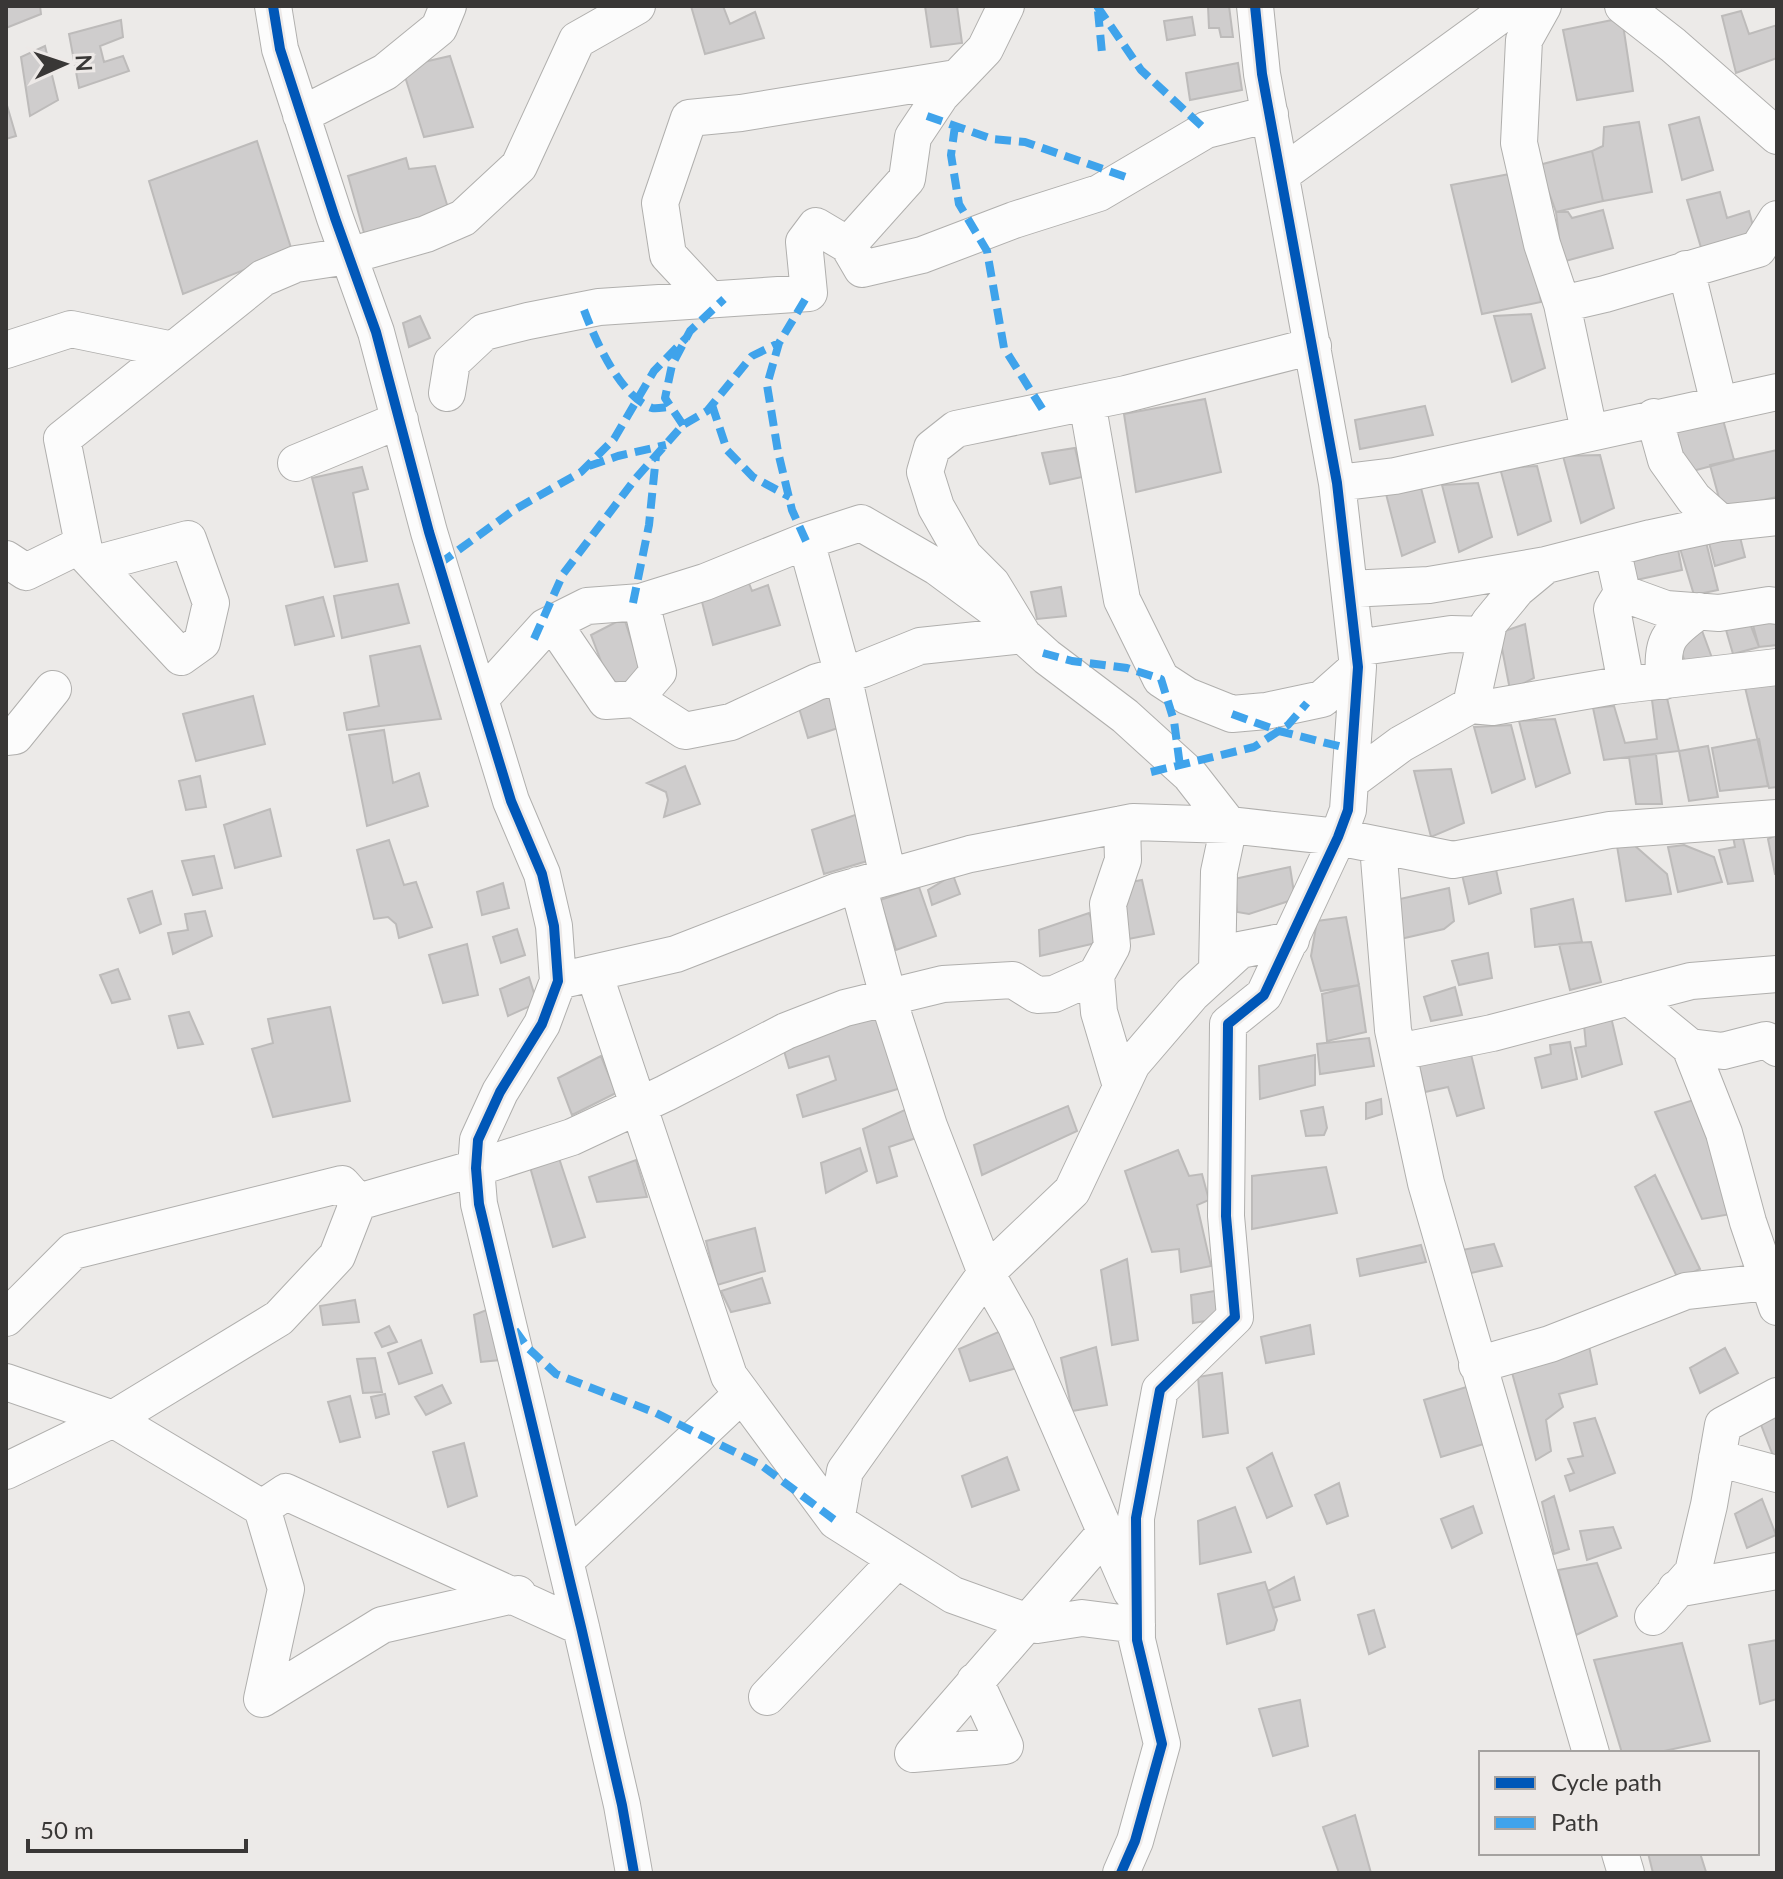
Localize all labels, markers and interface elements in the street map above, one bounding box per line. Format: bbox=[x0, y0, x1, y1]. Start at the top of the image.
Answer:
north arrow bbox=[24, 24, 104, 104]
text: N bbox=[71, 54, 98, 72]
legend bbox=[1479, 1751, 1759, 1855]
text: Cycle path bbox=[1551, 1767, 1662, 1796]
scale bar bbox=[28, 1803, 246, 1853]
text: Path bbox=[1551, 1807, 1599, 1836]
text: 50 m bbox=[40, 1815, 94, 1844]

